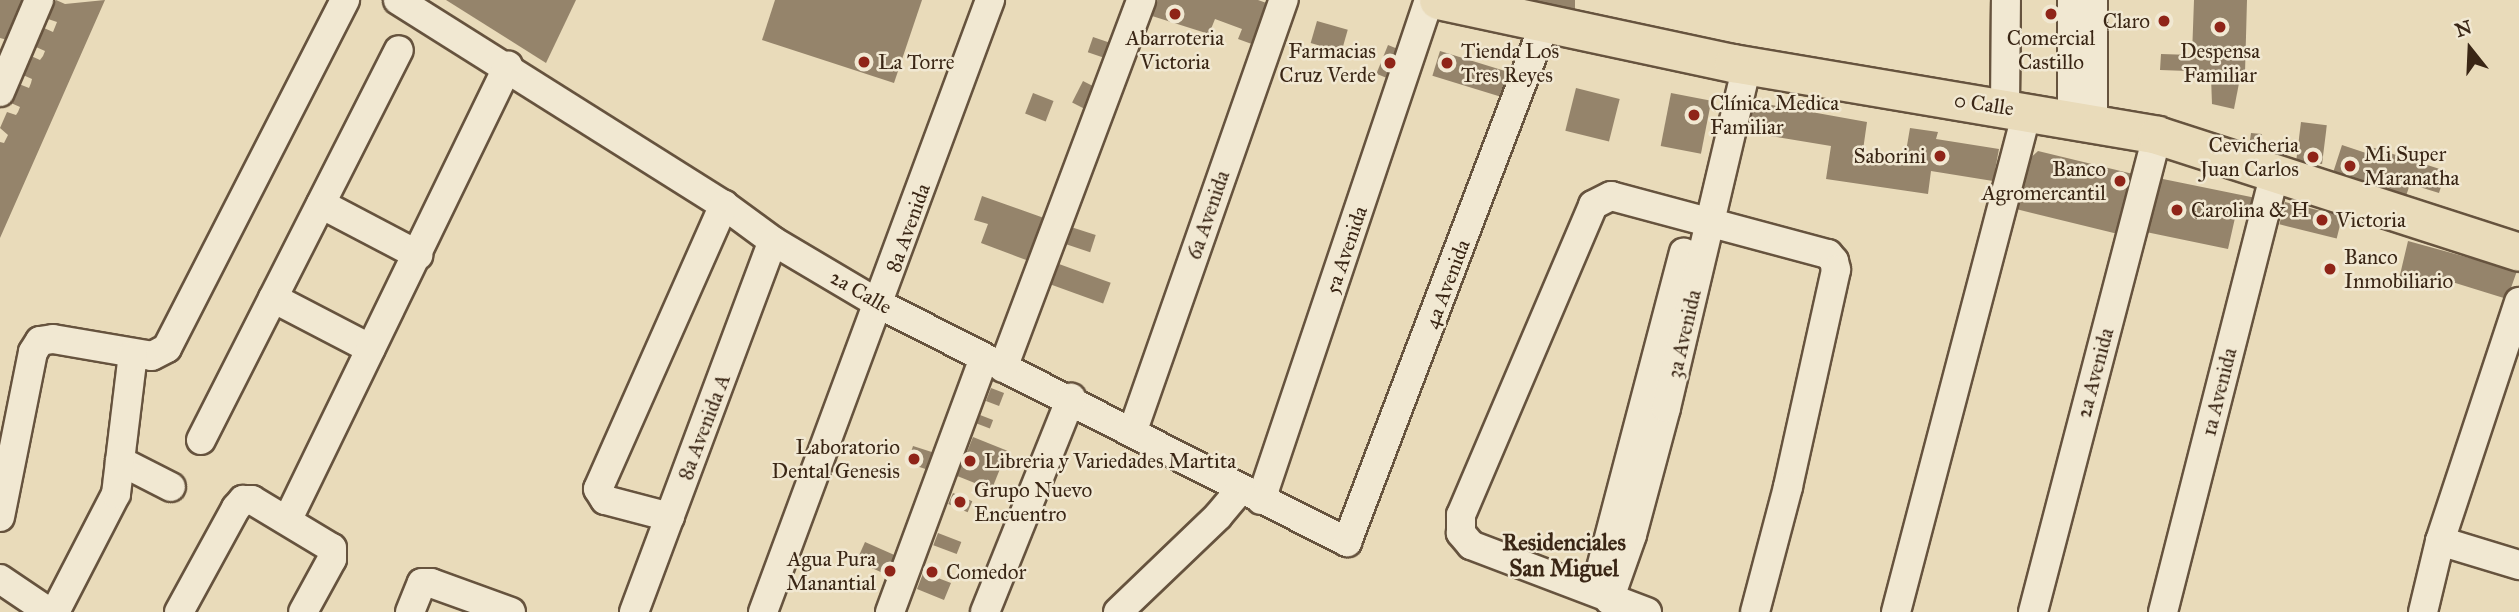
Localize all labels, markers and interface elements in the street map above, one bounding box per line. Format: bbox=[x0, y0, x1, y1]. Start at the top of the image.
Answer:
marker: Abarroteria Victoria bbox=[1167, 6, 1183, 22]
marker: Comercial Castillo bbox=[2043, 6, 2059, 22]
place label: Claro bbox=[2103, 8, 2150, 34]
marker: Claro bbox=[2156, 13, 2172, 29]
north arrow bbox=[2435, 14, 2505, 84]
text: N bbox=[2452, 15, 2475, 42]
marker: Despensa Familiar bbox=[2212, 19, 2228, 35]
place label: Abarroteria Victoria bbox=[1126, 25, 1224, 75]
place label: Comercial Castillo bbox=[2007, 25, 2095, 75]
place label: Farmacias Cruz Verde bbox=[1279, 38, 1376, 88]
place label: Tienda Los Tres Reyes bbox=[1461, 38, 1559, 88]
place label: Despensa Familiar bbox=[2180, 38, 2260, 88]
place label: La Torre bbox=[878, 49, 955, 75]
marker: La Torre bbox=[856, 54, 872, 70]
marker: Farmacias Cruz Verde bbox=[1382, 55, 1398, 71]
marker: Tienda Los Tres Reyes bbox=[1439, 55, 1455, 71]
street label: 0 Calle bbox=[1952, 87, 2016, 121]
place label: Clínica Medica Familiar bbox=[1710, 90, 1839, 140]
marker: Clínica Medica Familiar bbox=[1684, 105, 1704, 125]
place label: Cevicheria Juan Carlos bbox=[2200, 132, 2299, 182]
place label: Mi Super Maranatha bbox=[2364, 141, 2459, 191]
place label: Saborini bbox=[1853, 143, 1926, 169]
marker: Saborini bbox=[1932, 148, 1948, 164]
marker: Cevicheria Juan Carlos bbox=[2305, 149, 2321, 165]
place label: Banco Agromercantil bbox=[1982, 156, 2106, 206]
marker: Mi Super Maranatha bbox=[2342, 158, 2358, 174]
street label: 6a Avenida bbox=[1181, 167, 1235, 263]
marker: Banco Agromercantil bbox=[2112, 173, 2128, 189]
street label: 8a Avenida bbox=[880, 180, 936, 276]
place label: Carolina & H bbox=[2191, 197, 2309, 223]
marker: Carolina & H bbox=[2169, 202, 2185, 218]
street label: 5a Avenida bbox=[1319, 203, 1373, 297]
place label: Victoria bbox=[2336, 207, 2406, 233]
marker: Victoria bbox=[2314, 212, 2330, 228]
street label: 4a Avenida bbox=[1418, 236, 1476, 332]
place label: Banco Inmobiliario bbox=[2344, 244, 2453, 294]
marker: Banco Inmobiliario bbox=[2322, 261, 2338, 277]
street label: 2a Calle bbox=[826, 264, 896, 320]
street label: 3a Avenida bbox=[1662, 287, 1706, 381]
street label: 2a Avenida bbox=[2071, 325, 2119, 421]
street label: 1a Avenida bbox=[2196, 345, 2242, 439]
street label: 8a Avenida A bbox=[672, 370, 736, 484]
place label: Laboratorio Dental Genesis bbox=[772, 434, 900, 484]
place label: Libreria y Variedades Martita bbox=[984, 448, 1236, 474]
marker: Laboratorio Dental Genesis bbox=[906, 451, 922, 467]
marker: Libreria y Variedades Martita bbox=[962, 453, 978, 469]
place label: Grupo Nuevo Encuentro bbox=[974, 477, 1092, 527]
marker: Grupo Nuevo Encuentro bbox=[952, 494, 968, 510]
district label: Residenciales San Miguel bbox=[1502, 528, 1626, 582]
place label: Agua Pura Manantial bbox=[786, 546, 876, 596]
place label: Comedor bbox=[946, 559, 1026, 585]
marker: Agua Pura Manantial bbox=[882, 563, 898, 579]
marker: Comedor bbox=[924, 564, 940, 580]

